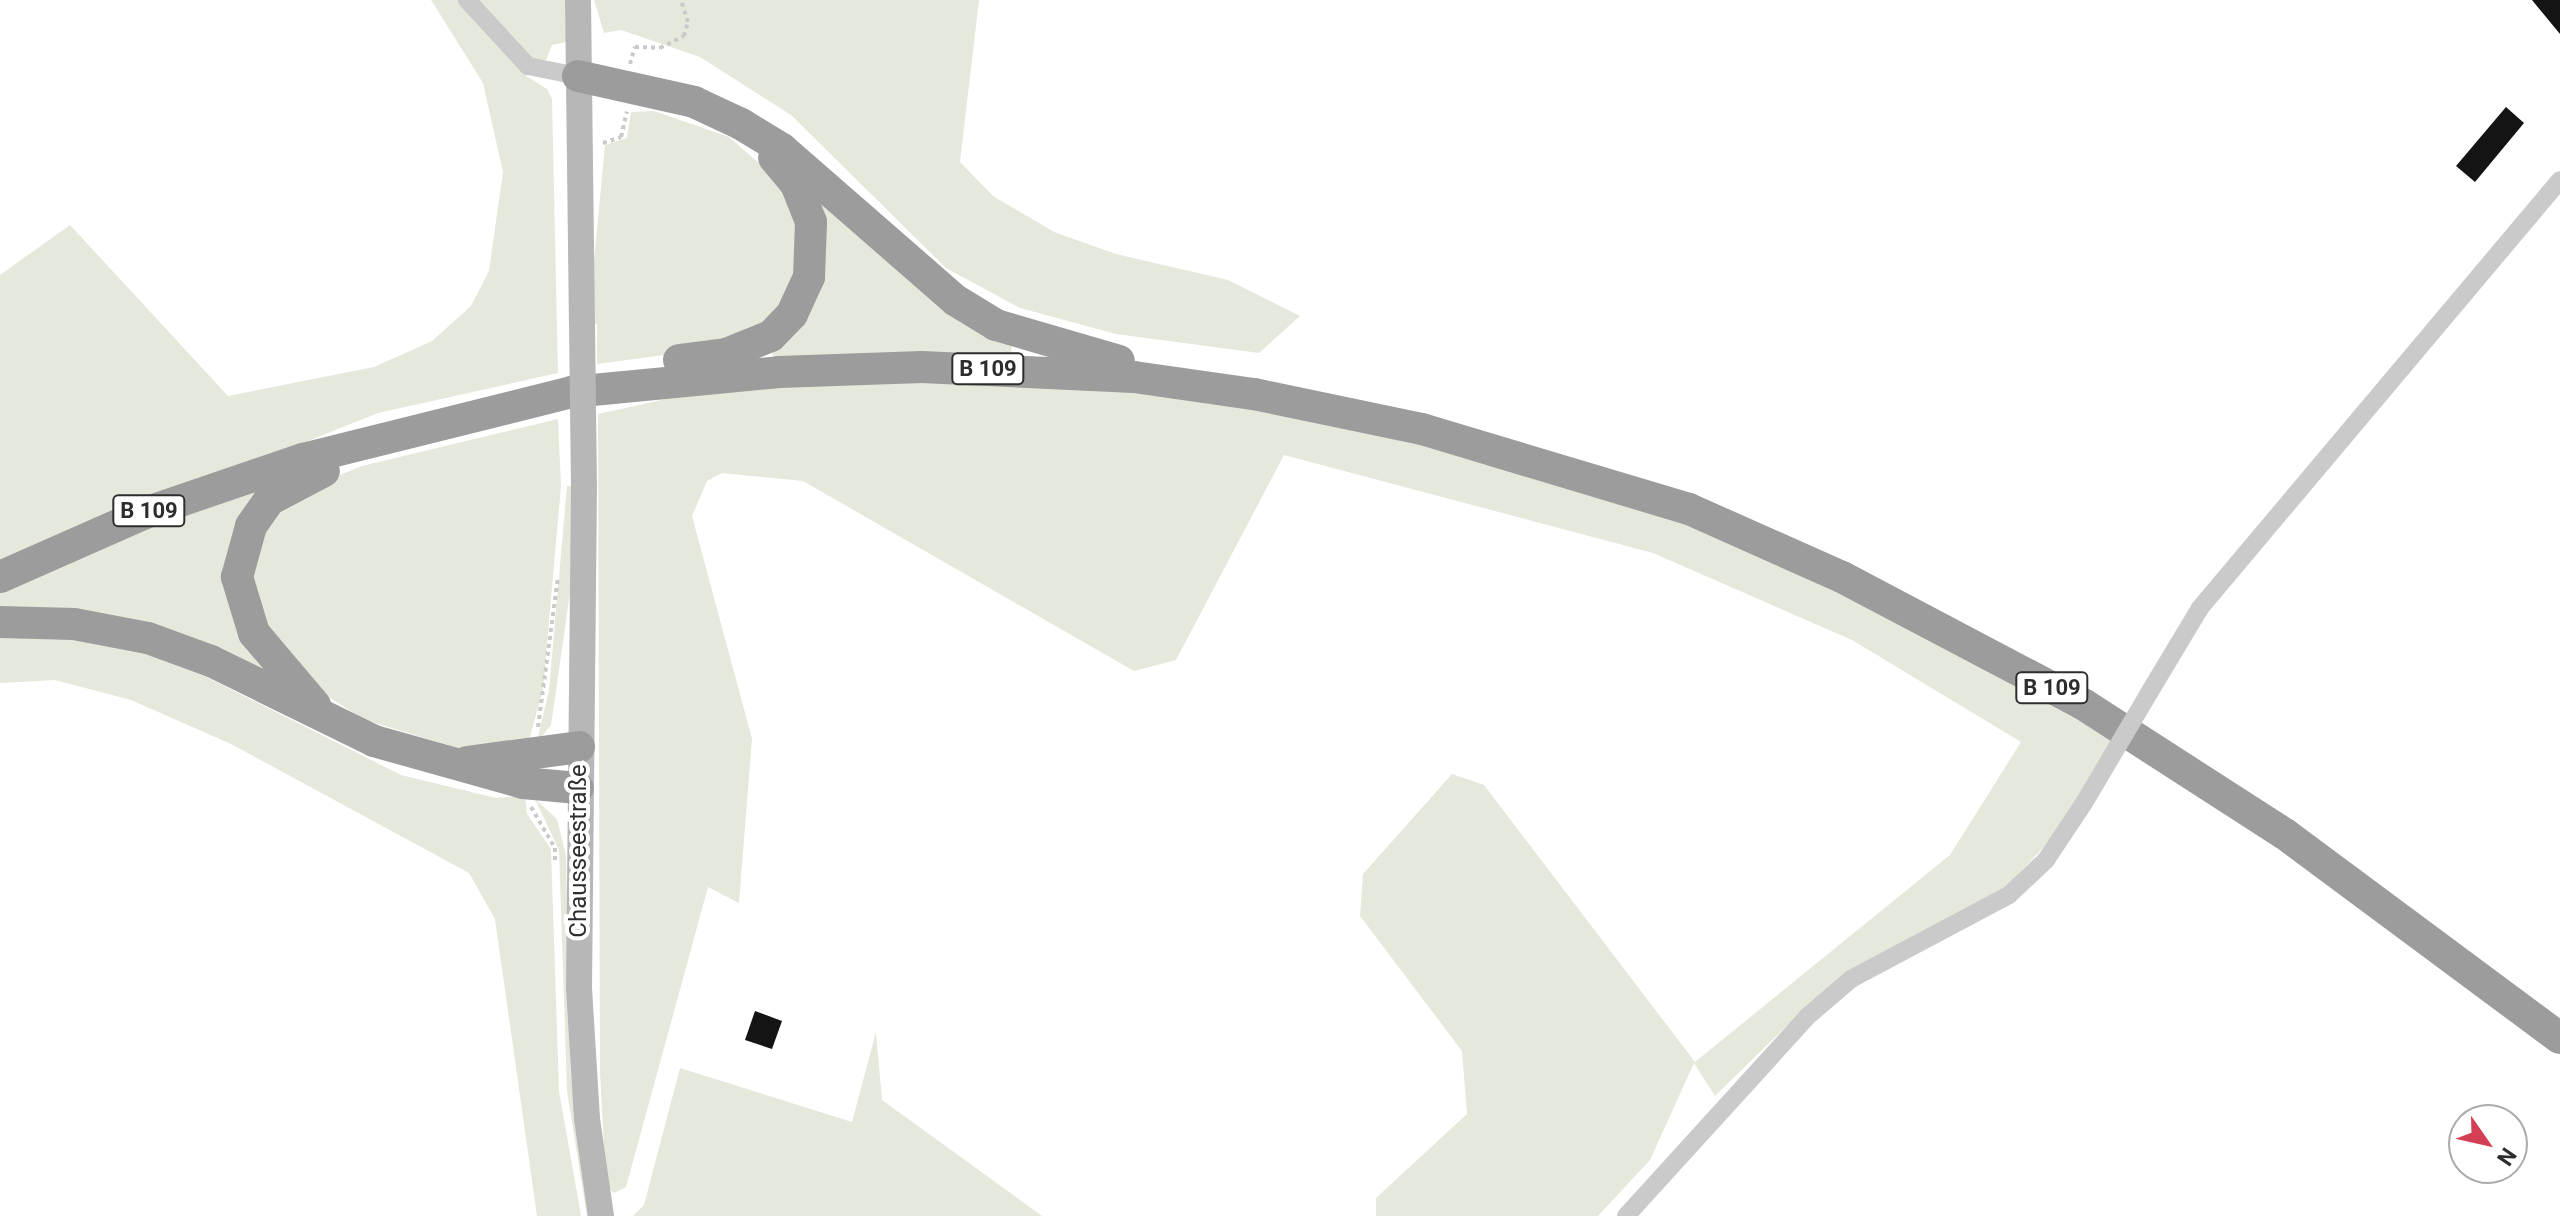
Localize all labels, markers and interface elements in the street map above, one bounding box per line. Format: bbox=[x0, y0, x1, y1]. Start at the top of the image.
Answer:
road number: B 109 bbox=[950, 351, 1026, 387]
road number: B 109 bbox=[111, 493, 187, 529]
road number: B 109 bbox=[2014, 670, 2090, 706]
street label: Chausseestraße bbox=[565, 764, 593, 938]
north arrow bbox=[2448, 1104, 2528, 1184]
text: N bbox=[2492, 1143, 2521, 1170]

